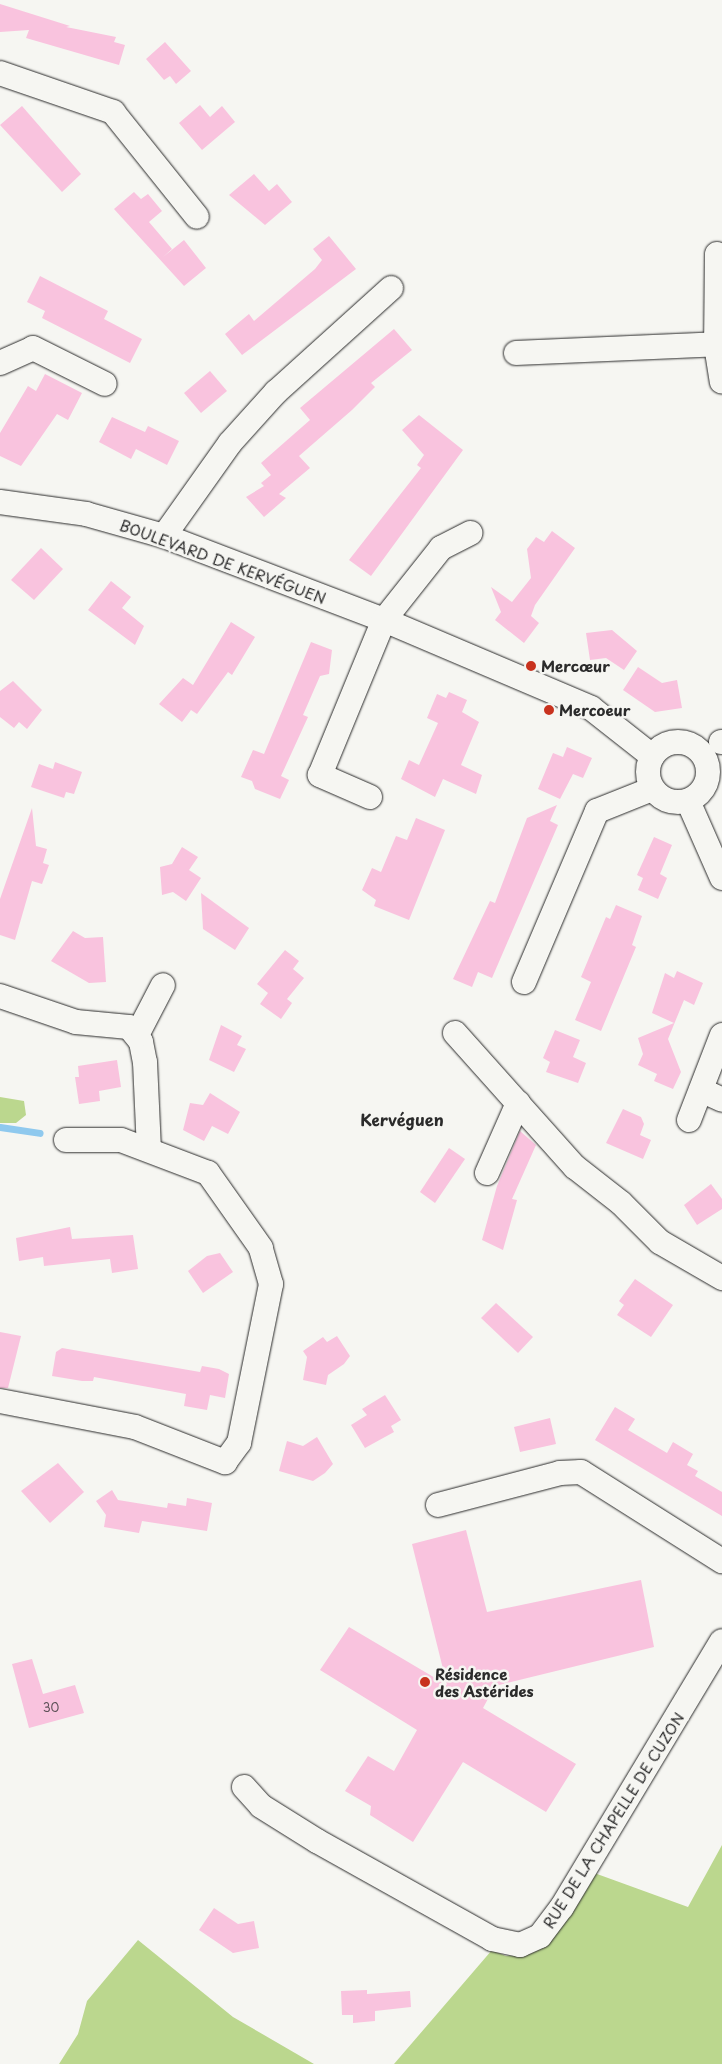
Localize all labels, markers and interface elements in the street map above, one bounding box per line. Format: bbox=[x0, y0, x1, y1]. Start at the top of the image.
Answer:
street label: BOULEVARD DE KERVÉGUEN bbox=[118, 515, 328, 607]
place label: Mercœur bbox=[541, 657, 610, 675]
marker: Mercœur bbox=[525, 660, 537, 672]
place label: Mercoeur bbox=[559, 701, 630, 719]
marker: Mercoeur bbox=[543, 704, 555, 716]
district label: Kervéguen bbox=[360, 1109, 444, 1129]
place label: Résidence des Astérides bbox=[435, 1664, 535, 1699]
marker: Résidence des Astérides bbox=[419, 1676, 431, 1688]
house number: 30 bbox=[43, 1701, 59, 1715]
street label: RUE DE LA CHAPELLE DE CUZON bbox=[538, 1708, 688, 1932]

